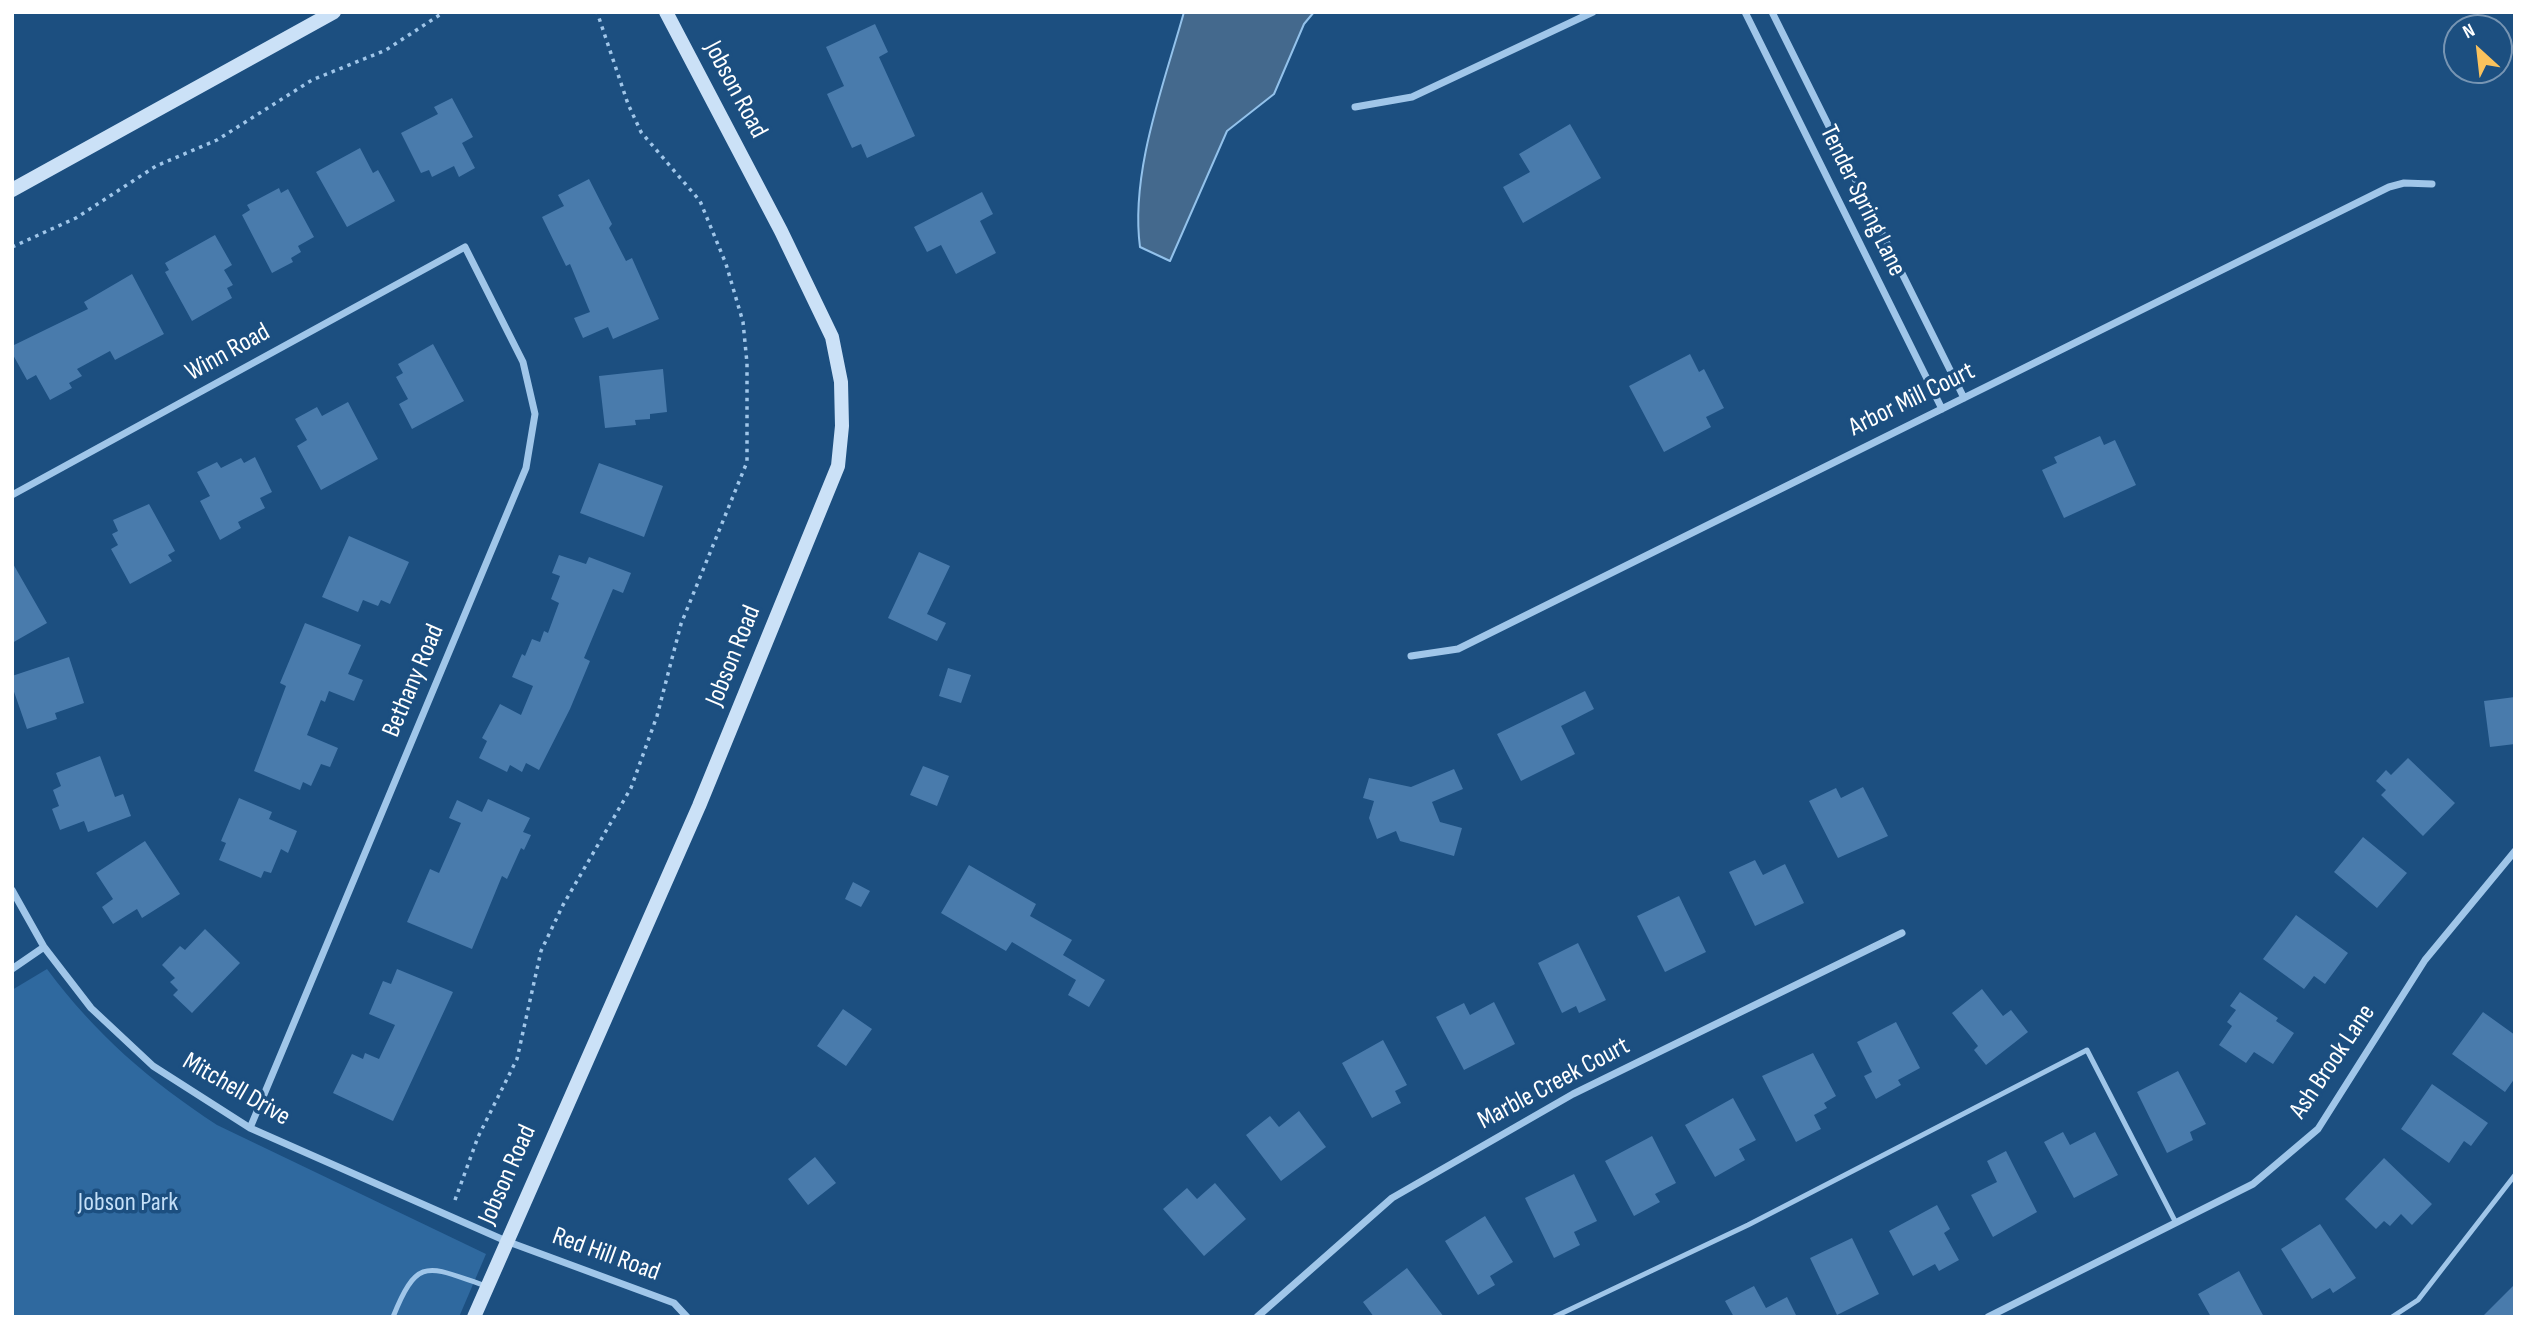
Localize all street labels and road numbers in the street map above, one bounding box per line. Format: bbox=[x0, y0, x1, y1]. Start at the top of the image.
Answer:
street label: Jobson Road bbox=[696, 36, 774, 144]
street label: Tender Spring Lane bbox=[1812, 120, 1912, 282]
street label: Winn Road bbox=[180, 317, 276, 389]
street label: Arbor Mill Court bbox=[1844, 356, 1980, 444]
street label: Jobson Road bbox=[700, 601, 768, 711]
street label: Bethany Road bbox=[376, 620, 452, 742]
street label: Ash Brook Lane bbox=[2283, 999, 2383, 1125]
street label: Marble Creek Court bbox=[1473, 1031, 1635, 1137]
street label: Mitchell Drive bbox=[177, 1047, 295, 1133]
street label: Jobson Road bbox=[472, 1120, 544, 1230]
street label: Red Hill Road bbox=[548, 1221, 664, 1289]

